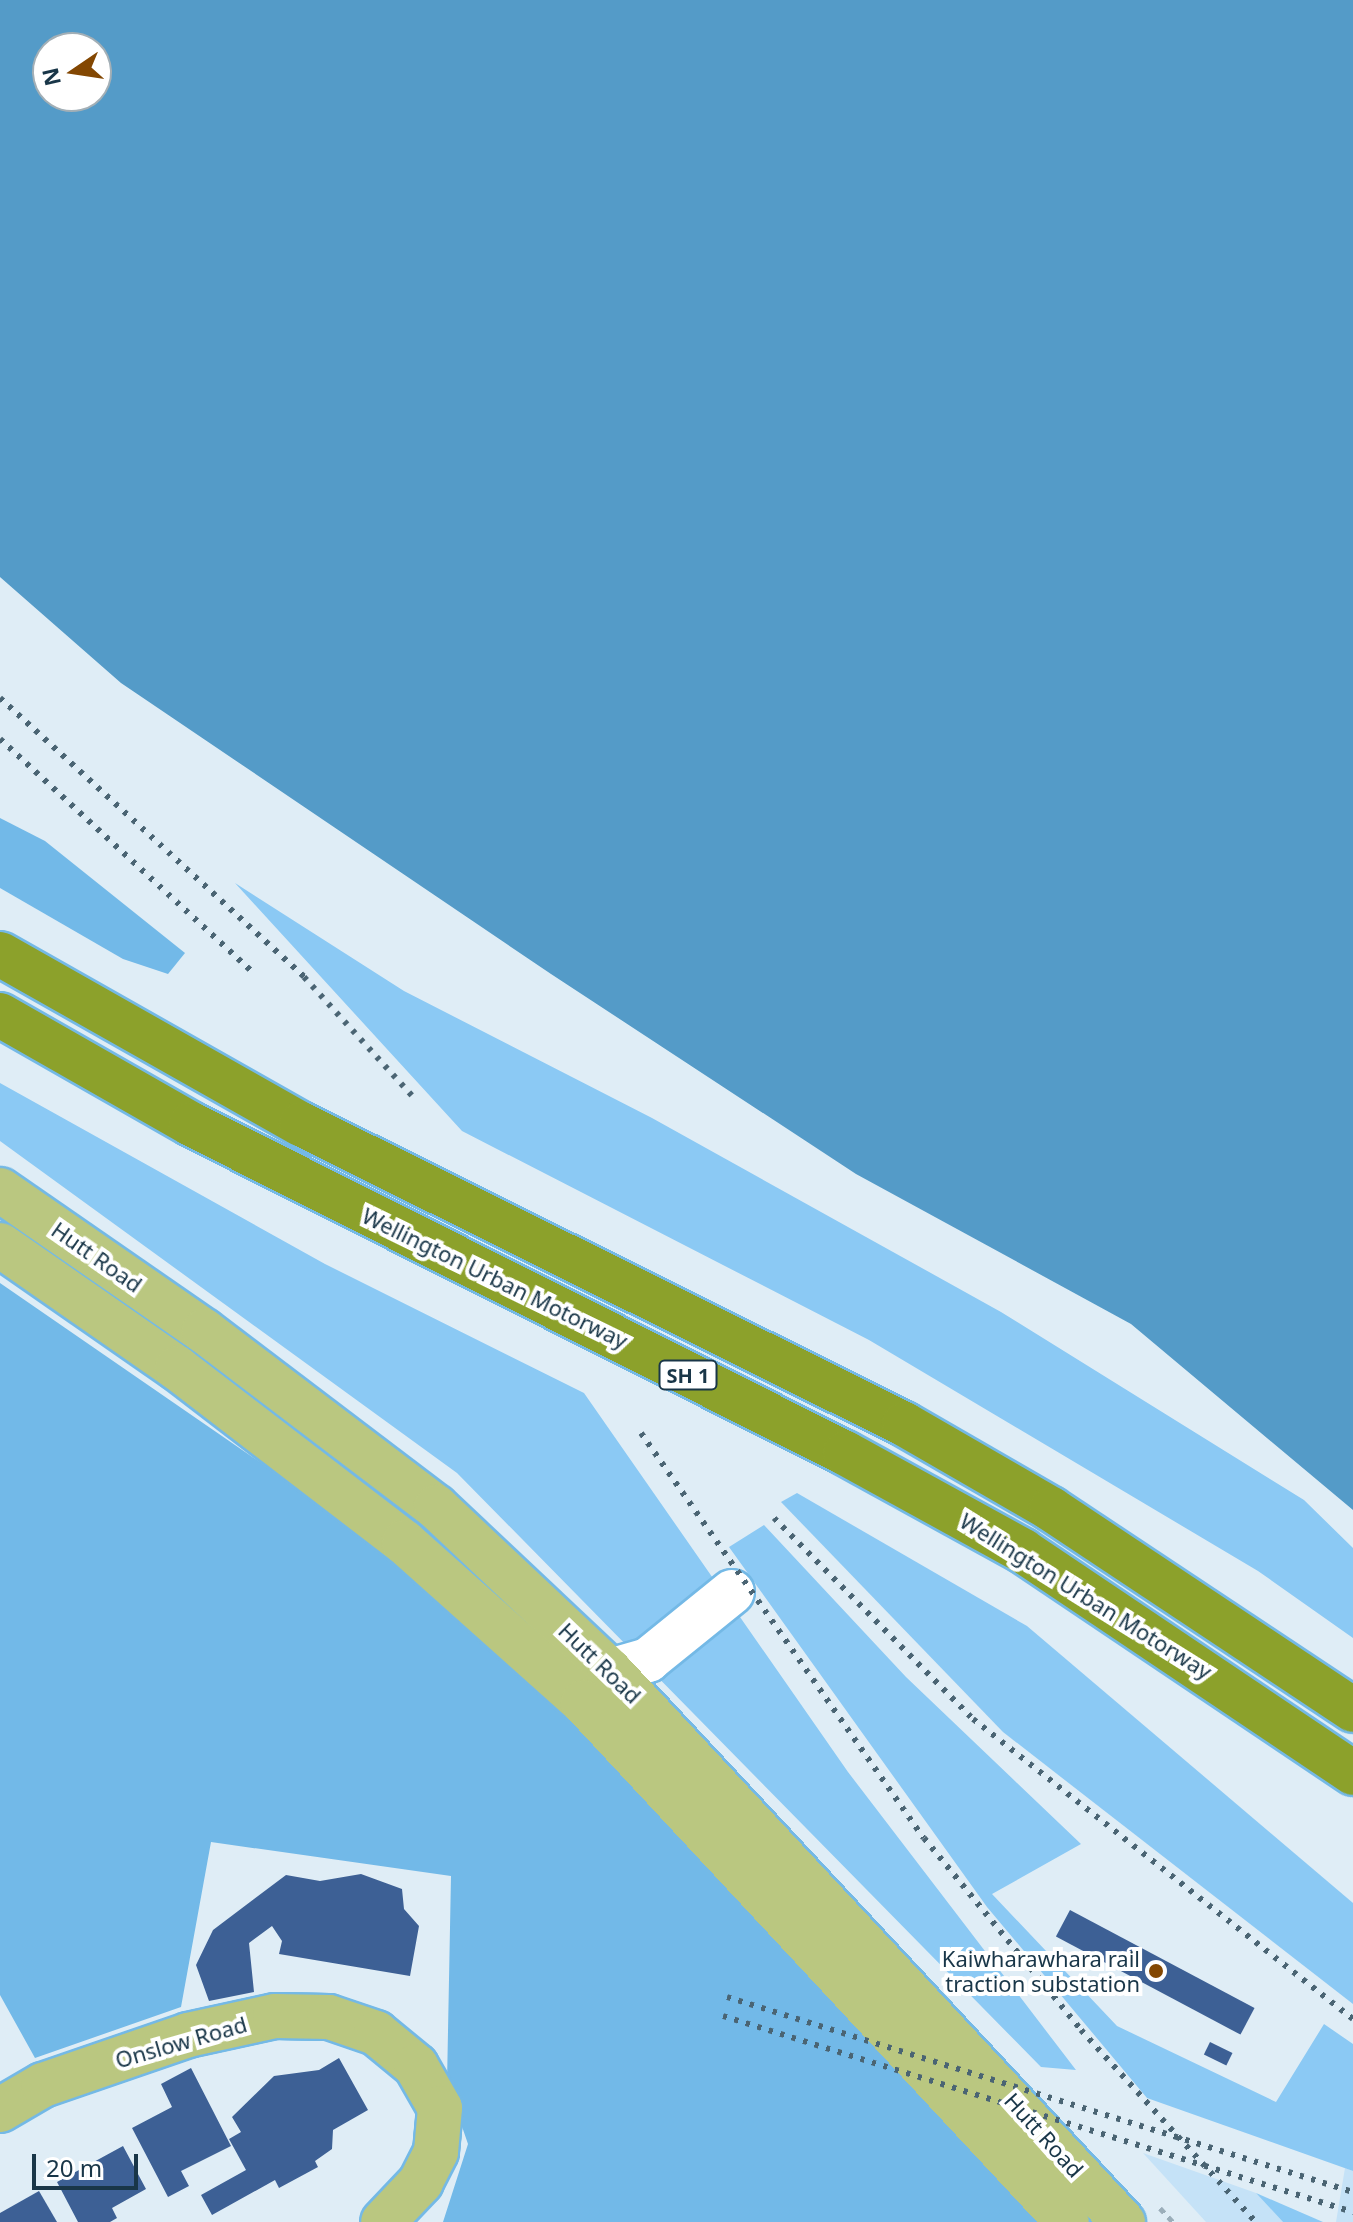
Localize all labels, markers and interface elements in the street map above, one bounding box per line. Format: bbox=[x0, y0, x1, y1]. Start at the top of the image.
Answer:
north arrow bbox=[32, 32, 112, 112]
text: N bbox=[34, 65, 67, 89]
street label: Wellington Urban Motorway bbox=[358, 1202, 632, 1354]
street label: Hutt Road bbox=[47, 1216, 147, 1298]
road number: SH 1 bbox=[658, 1359, 718, 1391]
street label: Wellington Urban Motorway bbox=[955, 1507, 1217, 1685]
street label: Hutt Road bbox=[553, 1617, 647, 1709]
place label: Kaiwharawhara rail traction substation bbox=[942, 1945, 1140, 1996]
marker: Kaiwharawhara rail traction substation bbox=[1147, 1962, 1165, 1980]
street label: Onslow Road bbox=[112, 2011, 250, 2073]
street label: Hutt Road bbox=[999, 2087, 1089, 2183]
scale bar bbox=[36, 2138, 142, 2188]
text: 20 m bbox=[46, 2151, 102, 2184]

